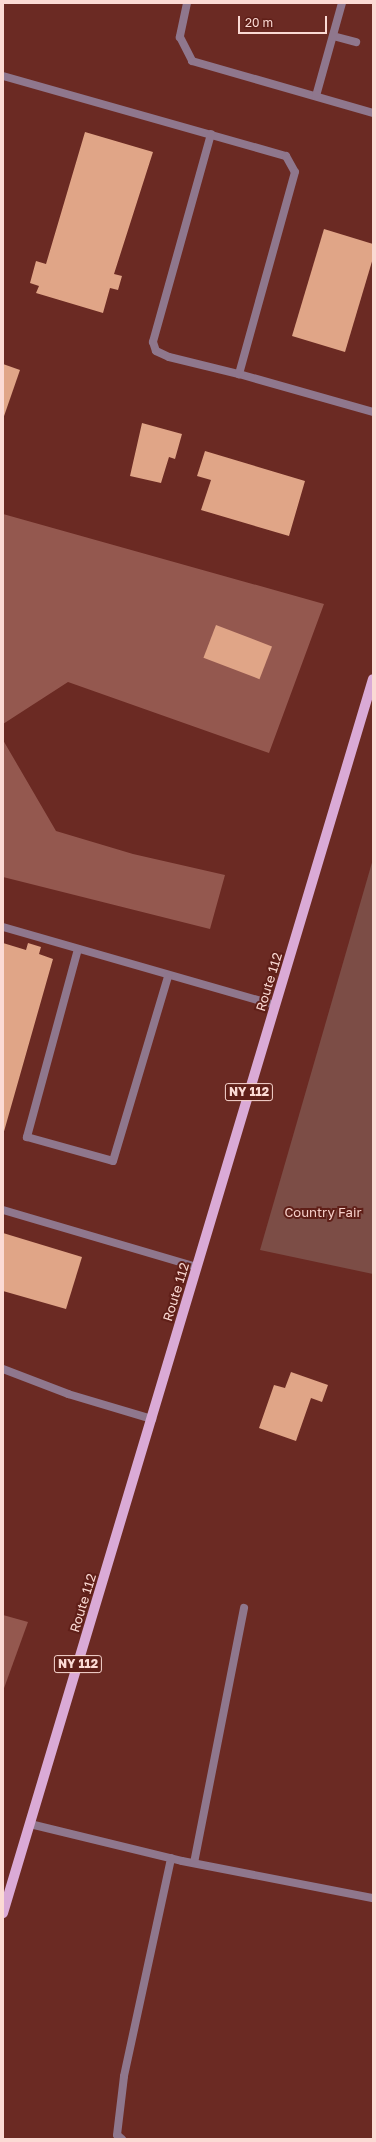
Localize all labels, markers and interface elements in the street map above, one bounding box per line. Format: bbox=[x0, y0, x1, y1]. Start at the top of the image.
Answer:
scale bar bbox=[240, 8, 329, 34]
text: 20 m bbox=[245, 15, 273, 30]
street label: Route 112 bbox=[253, 951, 285, 1013]
road number: NY 112 bbox=[224, 1082, 274, 1102]
park label: Country Fair bbox=[285, 1204, 361, 1220]
street label: Route 112 bbox=[160, 1261, 192, 1323]
street label: Route 112 bbox=[67, 1572, 99, 1634]
road number: NY 112 bbox=[53, 1654, 103, 1674]

